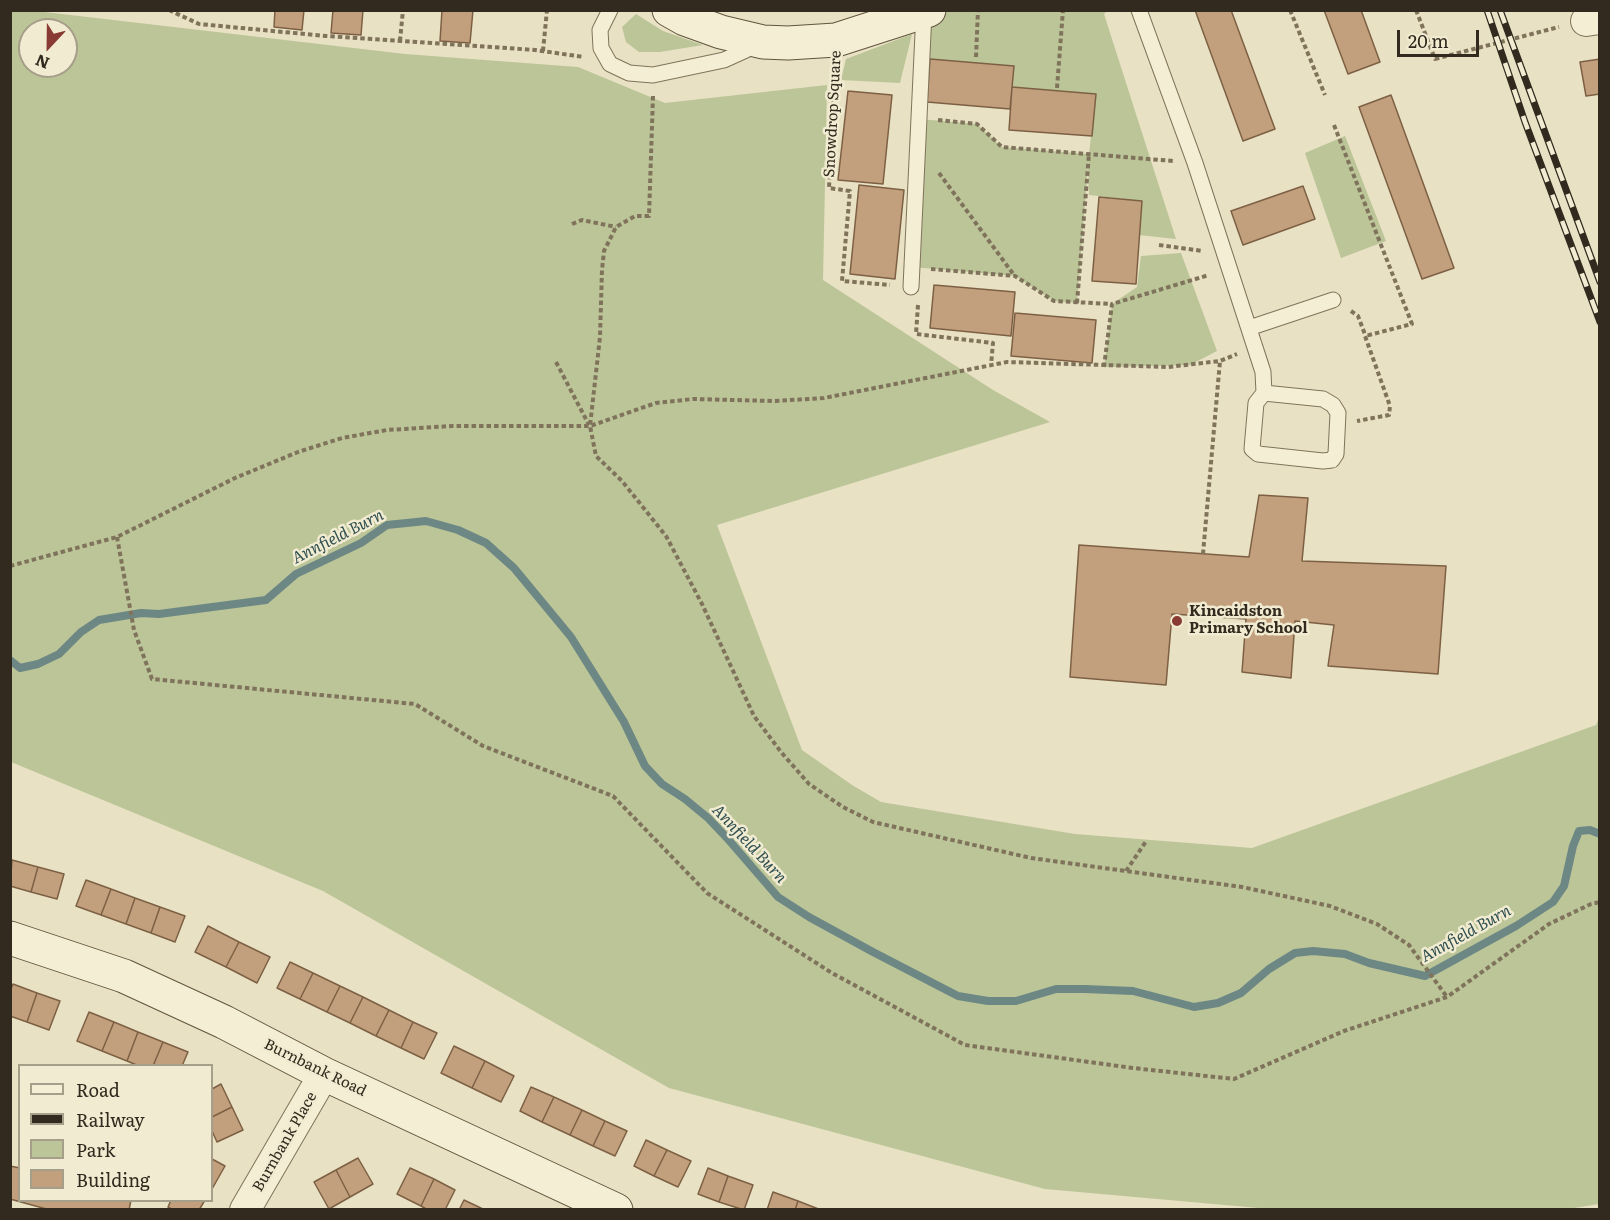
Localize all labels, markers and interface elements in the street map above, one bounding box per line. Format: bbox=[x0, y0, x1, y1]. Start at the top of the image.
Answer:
north arrow bbox=[18, 18, 78, 78]
scale bar bbox=[1400, 18, 1482, 56]
text: 20 m bbox=[1408, 27, 1449, 54]
text: N bbox=[31, 49, 53, 76]
street label: Snowdrop Square bbox=[821, 50, 845, 178]
water label: Annfield Burn bbox=[289, 506, 387, 568]
place label: Kincaidston Primary School bbox=[1189, 603, 1308, 638]
marker: Kincaidston Primary School bbox=[1170, 614, 1184, 628]
water label: Annfield Burn bbox=[708, 801, 790, 887]
water label: Annfield Burn bbox=[1417, 901, 1515, 967]
street label: Burnbank Road bbox=[261, 1035, 369, 1101]
legend bbox=[18, 1064, 213, 1202]
text: Road bbox=[76, 1076, 120, 1103]
street label: Burnbank Place bbox=[249, 1089, 321, 1195]
text: Railway bbox=[76, 1106, 145, 1133]
text: Park bbox=[76, 1136, 115, 1163]
text: Building bbox=[76, 1166, 150, 1193]

